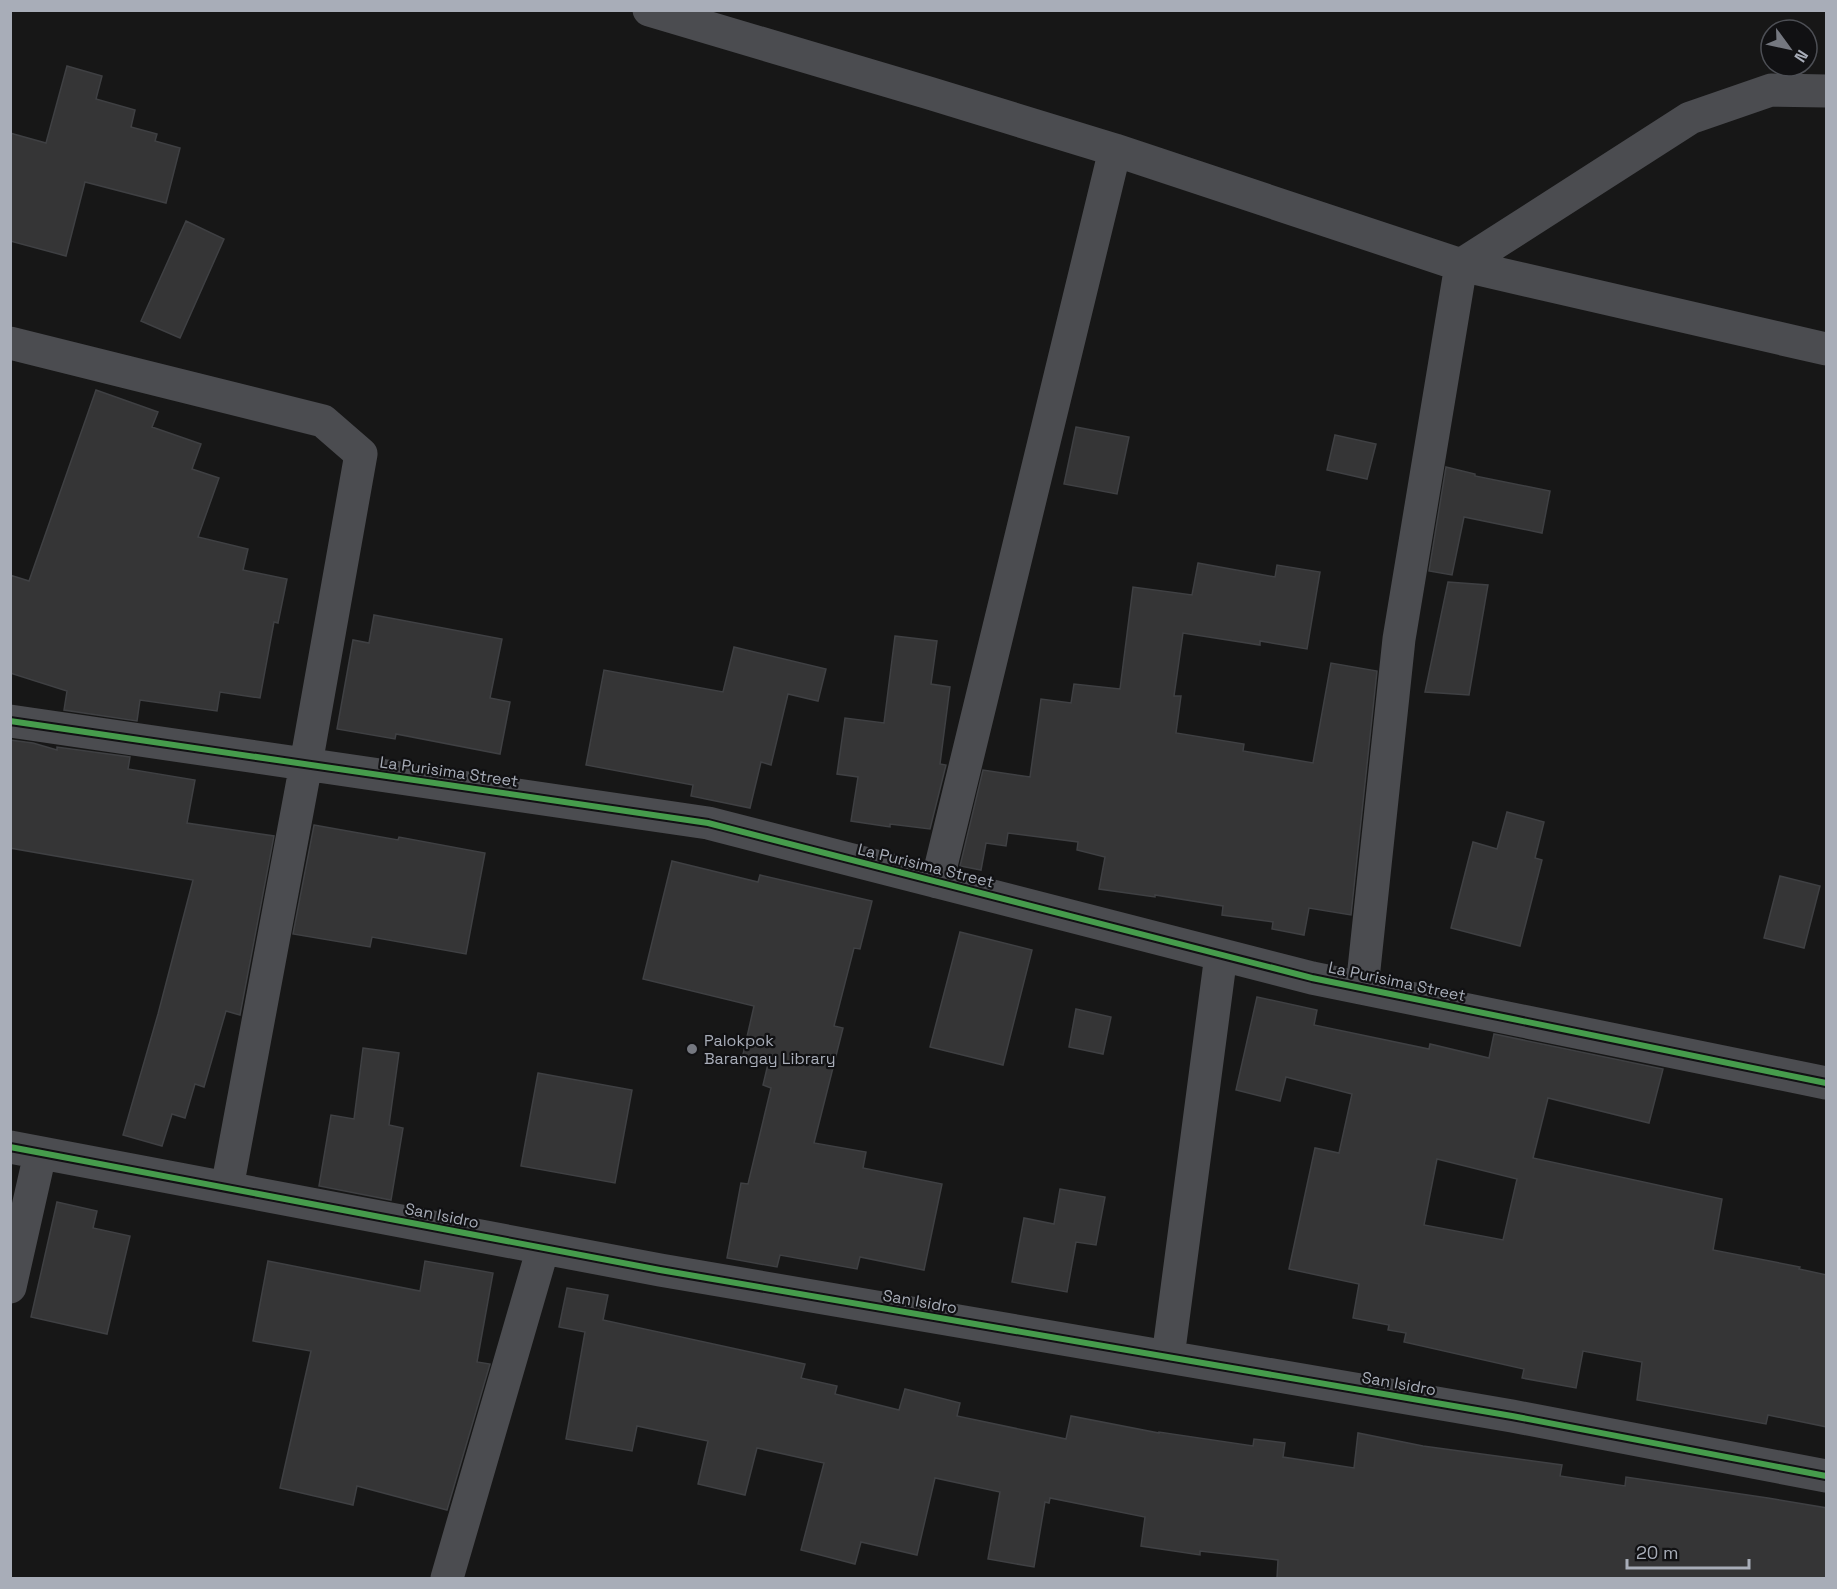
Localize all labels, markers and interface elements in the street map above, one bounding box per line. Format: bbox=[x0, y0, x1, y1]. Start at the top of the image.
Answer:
north arrow bbox=[1759, 18, 1819, 78]
text: N bbox=[1789, 46, 1813, 66]
street label: La Purisima Street bbox=[378, 751, 520, 792]
street label: La Purisima Street bbox=[856, 838, 996, 893]
street label: La Purisima Street bbox=[1326, 957, 1467, 1006]
place label: Palokpok Barangay Library bbox=[704, 1030, 835, 1069]
marker: Palokpok Barangay Library bbox=[685, 1042, 699, 1056]
street label: San Isidro bbox=[403, 1198, 481, 1233]
street label: San Isidro bbox=[881, 1285, 959, 1318]
street label: San Isidro bbox=[1360, 1367, 1438, 1400]
scale bar bbox=[1627, 1532, 1748, 1570]
text: 20 m bbox=[1636, 1541, 1679, 1564]

